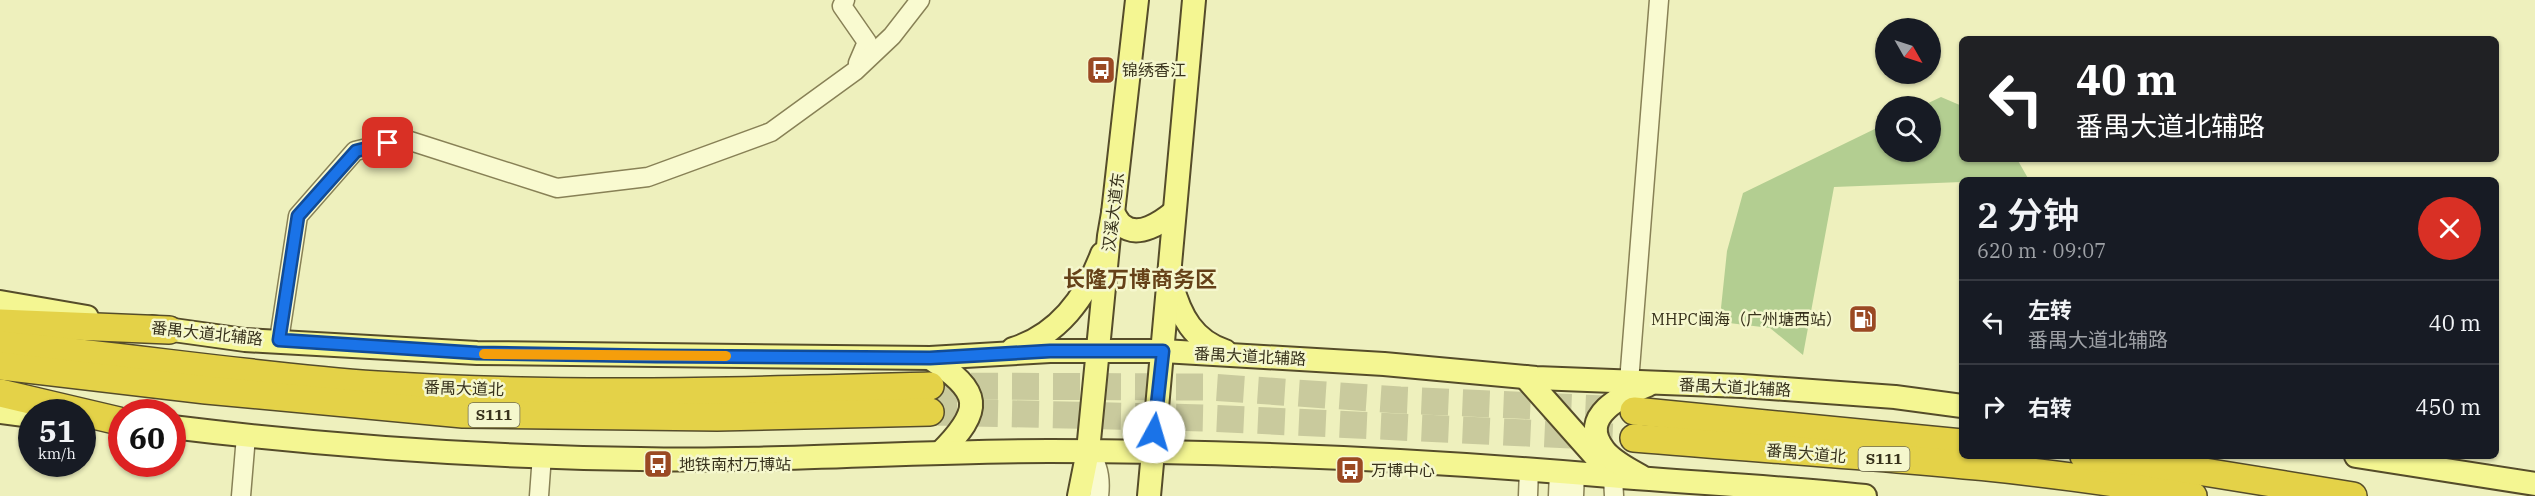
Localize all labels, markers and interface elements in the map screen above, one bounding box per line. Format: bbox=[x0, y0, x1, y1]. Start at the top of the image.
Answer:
north arrow bbox=[1875, 18, 1941, 84]
map controls bbox=[1875, 18, 1941, 162]
text: 40 m bbox=[2076, 52, 2177, 107]
bus stop icon: 锦绣香江 bbox=[1085, 54, 1117, 86]
place label: 锦绣香江 bbox=[1122, 60, 1186, 80]
icon: left bbox=[1977, 60, 2055, 138]
button: search bbox=[1875, 96, 1941, 162]
text: 番禺大道北辅路 bbox=[2076, 108, 2265, 143]
pin bbox=[362, 117, 413, 168]
icon: arrive bbox=[371, 126, 404, 159]
street label: 汉溪大道东 bbox=[1098, 171, 1128, 253]
text: 2 分钟 bbox=[1977, 191, 2079, 238]
button: close bbox=[2418, 197, 2481, 260]
text: 620 m · 09:07 bbox=[1977, 237, 2106, 264]
district label: 长隆万博商务区 bbox=[1063, 264, 1217, 293]
text: 左转 bbox=[2028, 295, 2072, 324]
fuel station icon: MHPC闽海（广州塘西站） bbox=[1847, 303, 1879, 335]
icon: left bbox=[1977, 306, 2010, 339]
text: 40 m bbox=[2429, 308, 2481, 337]
place label: MHPC闽海（广州塘西站） bbox=[1651, 309, 1842, 329]
street label: 番禺大道北辅路 bbox=[150, 317, 264, 349]
text: 番禺大道北辅路 bbox=[2028, 326, 2168, 353]
street label: 番禺大道北辅路 bbox=[1194, 343, 1306, 369]
street label: 番禺大道北辅路 bbox=[1679, 374, 1791, 400]
street label: 番禺大道北 bbox=[424, 377, 504, 399]
icon: right bbox=[1977, 390, 2010, 423]
text: 450 m bbox=[2415, 392, 2481, 421]
text: 右转 bbox=[2028, 393, 2072, 422]
speed limit sign: 60 bbox=[108, 399, 186, 477]
position arrow bbox=[1122, 400, 1186, 464]
road number: S111 bbox=[468, 403, 520, 427]
text: 51 bbox=[39, 411, 75, 450]
street label: 番禺大道北 bbox=[1765, 440, 1847, 466]
text: km/h bbox=[38, 444, 76, 463]
road number: S111 bbox=[1858, 447, 1910, 471]
bus stop icon: 地铁南村万博站 bbox=[642, 448, 674, 480]
place label: 地铁南村万博站 bbox=[679, 454, 791, 474]
bus stop icon: 万博中心 bbox=[1334, 454, 1366, 486]
place label: 万博中心 bbox=[1371, 460, 1435, 480]

